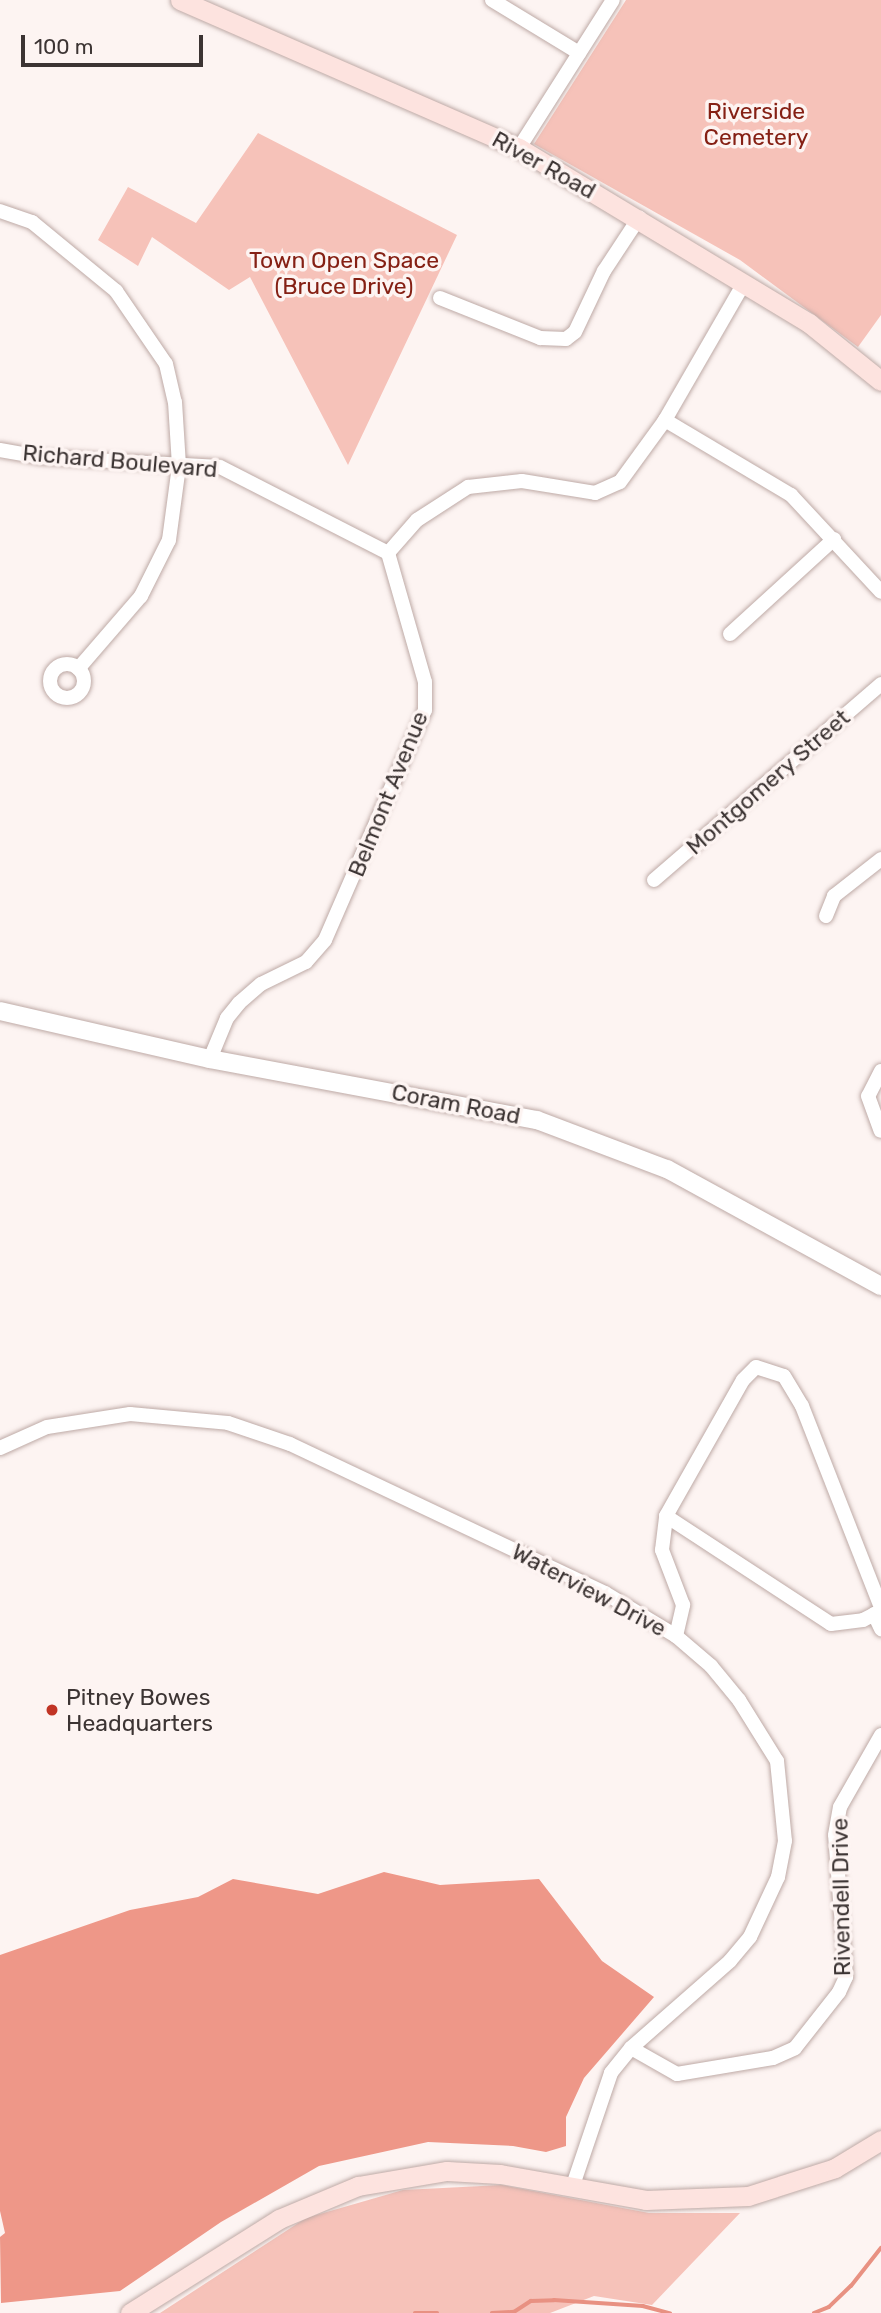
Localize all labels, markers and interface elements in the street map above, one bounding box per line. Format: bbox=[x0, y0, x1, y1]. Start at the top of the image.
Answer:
scale bar bbox=[24, 21, 206, 65]
text: 100 m bbox=[34, 34, 93, 59]
park label: Riverside Cemetery bbox=[704, 97, 808, 151]
street label: River Road bbox=[487, 125, 601, 205]
park label: Town Open Space (Bruce Drive) bbox=[249, 246, 439, 300]
street label: Richard Boulevard bbox=[21, 439, 219, 483]
street label: Montgomery Street bbox=[680, 703, 856, 861]
street label: Belmont Avenue bbox=[342, 707, 434, 881]
street label: Coram Road bbox=[389, 1078, 523, 1130]
street label: Waterview Drive bbox=[507, 1538, 671, 1642]
place label: Pitney Bowes Headquarters bbox=[66, 1683, 213, 1737]
marker: Pitney Bowes Headquarters bbox=[44, 1702, 60, 1718]
street label: Rivendell Drive bbox=[826, 1818, 856, 1976]

